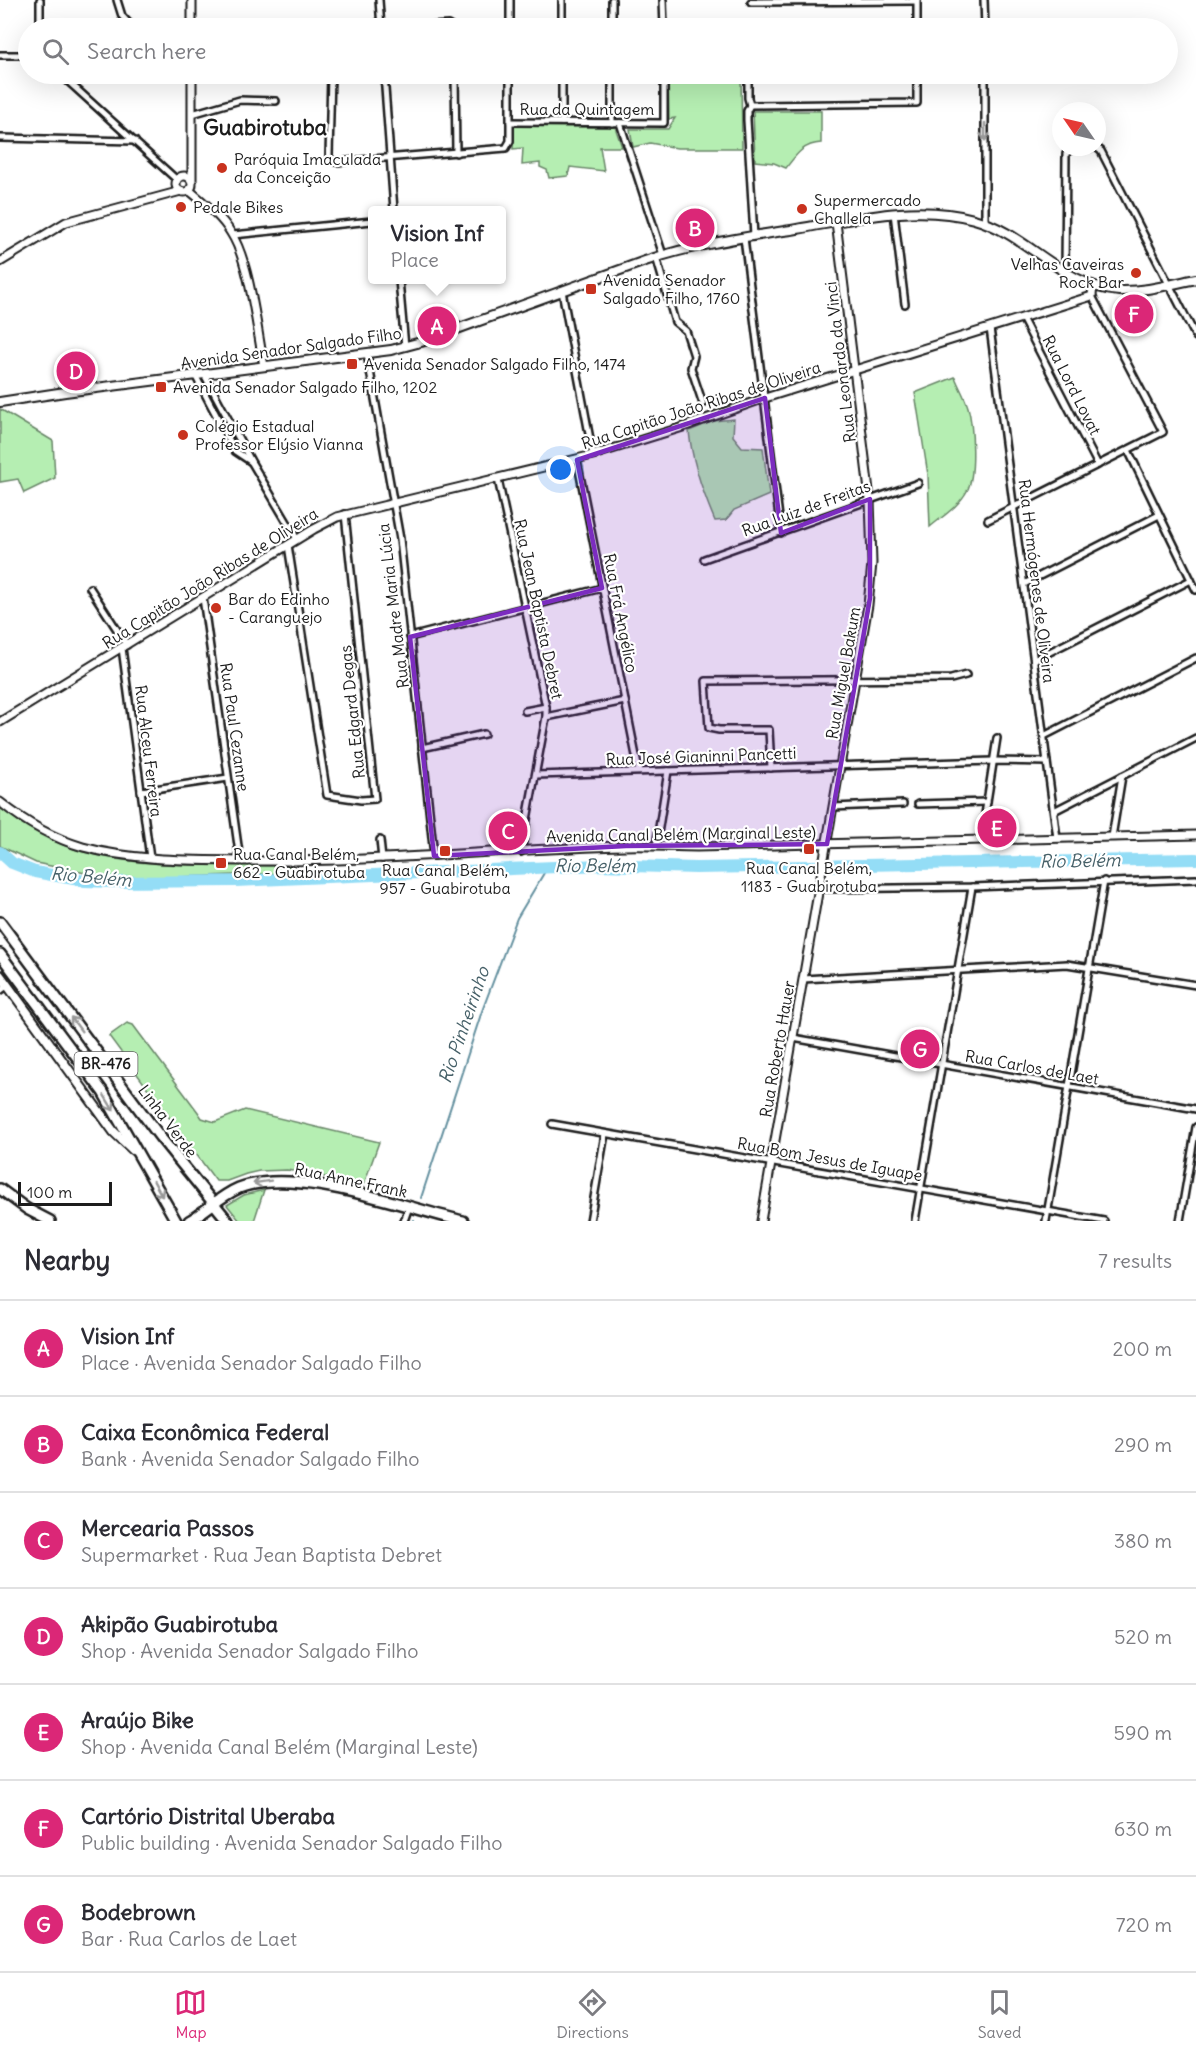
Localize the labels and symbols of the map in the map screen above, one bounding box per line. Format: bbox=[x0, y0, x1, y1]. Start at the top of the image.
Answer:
street label: Rua da Quintagem bbox=[520, 99, 654, 119]
north arrow bbox=[1052, 102, 1106, 156]
district label: Guabirotuba bbox=[203, 113, 328, 141]
one-way arrow bbox=[979, 121, 991, 141]
place label: Paróquia Imaculada da Conceição bbox=[234, 149, 381, 187]
marker: Paróquia Imaculada da Conceição bbox=[215, 161, 229, 175]
place label: Supermercado Challela bbox=[814, 190, 921, 228]
place label: Pedale Bikes bbox=[193, 197, 283, 217]
marker: Pedale Bikes bbox=[174, 200, 188, 214]
marker: Supermercado Challela bbox=[795, 202, 809, 216]
pin: B bbox=[676, 206, 714, 250]
place label: Velhas Caveiras Rock Bar bbox=[1011, 254, 1124, 292]
marker: Velhas Caveiras Rock Bar bbox=[1129, 266, 1143, 280]
place label: Avenida Senador Salgado Filho, 1760 bbox=[603, 270, 740, 308]
street label: Rua Leonardo da Vinci bbox=[820, 280, 860, 444]
marker: Avenida Senador Salgado Filho, 1760 bbox=[584, 282, 598, 296]
pin: F bbox=[1114, 292, 1154, 336]
pin: A bbox=[418, 304, 456, 348]
street label: Avenida Senador Salgado Filho bbox=[179, 323, 403, 373]
street label: Rua Lord Lovat bbox=[1038, 332, 1106, 439]
pin: D bbox=[56, 348, 96, 394]
place label: Avenida Senador Salgado Filho, 1474 bbox=[364, 354, 626, 374]
marker: Avenida Senador Salgado Filho, 1474 bbox=[345, 357, 359, 371]
street label: Rua Capitão João Ribas de Oliveira bbox=[579, 357, 823, 453]
place label: Avenida Senador Salgado Filho, 1202 bbox=[173, 377, 437, 397]
marker: Avenida Senador Salgado Filho, 1202 bbox=[154, 380, 168, 394]
place label: Colégio Estadual Professor Elýsio Vianna bbox=[195, 416, 363, 454]
marker: Colégio Estadual Professor Elýsio Vianna bbox=[176, 428, 190, 442]
your location bbox=[546, 455, 575, 484]
street label: Rua Luiz de Freitas bbox=[739, 475, 873, 541]
street label: Rua Hermógenes de Oliveira bbox=[1015, 478, 1059, 684]
street label: Rua Capitão João Ribas de Oliveira bbox=[99, 503, 321, 653]
street label: Rua Jean Baptista Debret bbox=[510, 517, 568, 701]
street label: Rua Madre Maria Lúcia bbox=[373, 522, 413, 690]
street label: Rua Frá Angélico bbox=[600, 552, 642, 674]
place label: Bar do Edinho - Caranguejo bbox=[228, 589, 330, 627]
marker: Bar do Edinho - Caranguejo bbox=[209, 601, 223, 615]
street label: Rua Miguel Bakum bbox=[822, 605, 864, 741]
street label: Rua Edgard Degas bbox=[335, 644, 369, 780]
street label: Rua Paul Cezanne bbox=[216, 661, 254, 793]
street label: Rua Alceu Ferreira bbox=[131, 684, 167, 818]
street label: Rua José Gianinni Pancetti bbox=[605, 743, 797, 769]
pin: E bbox=[978, 806, 1016, 850]
pin: C bbox=[488, 808, 528, 854]
street label: Avenida Canal Belém (Marginal Leste) bbox=[546, 822, 816, 846]
marker: Rua Canal Belém, 1183 - Guabirotuba bbox=[802, 842, 816, 856]
place label: Rua Canal Belém, 662 - Guabirotuba bbox=[233, 844, 365, 882]
marker: Rua Canal Belém, 957 - Guabirotuba bbox=[438, 844, 452, 858]
water label: Rio Belém bbox=[1039, 848, 1122, 873]
water label: Rio Belém bbox=[555, 854, 637, 877]
marker: Rua Canal Belém, 662 - Guabirotuba bbox=[214, 856, 228, 870]
place label: Rua Canal Belém, 1183 - Guabirotuba bbox=[741, 858, 877, 896]
place label: Rua Canal Belém, 957 - Guabirotuba bbox=[379, 860, 511, 898]
water label: Rio Belém bbox=[50, 862, 134, 892]
water label: Rio Pinheirinho bbox=[433, 963, 494, 1086]
street label: Rua Roberto Hauer bbox=[755, 979, 799, 1119]
one-way arrow bbox=[70, 1016, 82, 1032]
pin: G bbox=[900, 1026, 940, 1072]
street label: Rua Carlos de Laet bbox=[964, 1045, 1101, 1089]
road number: BR-476 bbox=[74, 1052, 138, 1076]
street label: Linha Verde bbox=[134, 1081, 202, 1161]
one-way arrow bbox=[104, 1094, 116, 1111]
street label: Rua Bom Jesus de Iguape bbox=[736, 1133, 924, 1185]
street label: Rua Anne Frank bbox=[293, 1158, 409, 1202]
one-way arrow bbox=[253, 1177, 272, 1188]
scale bar bbox=[18, 1179, 112, 1206]
one-way arrow bbox=[152, 1180, 164, 1197]

